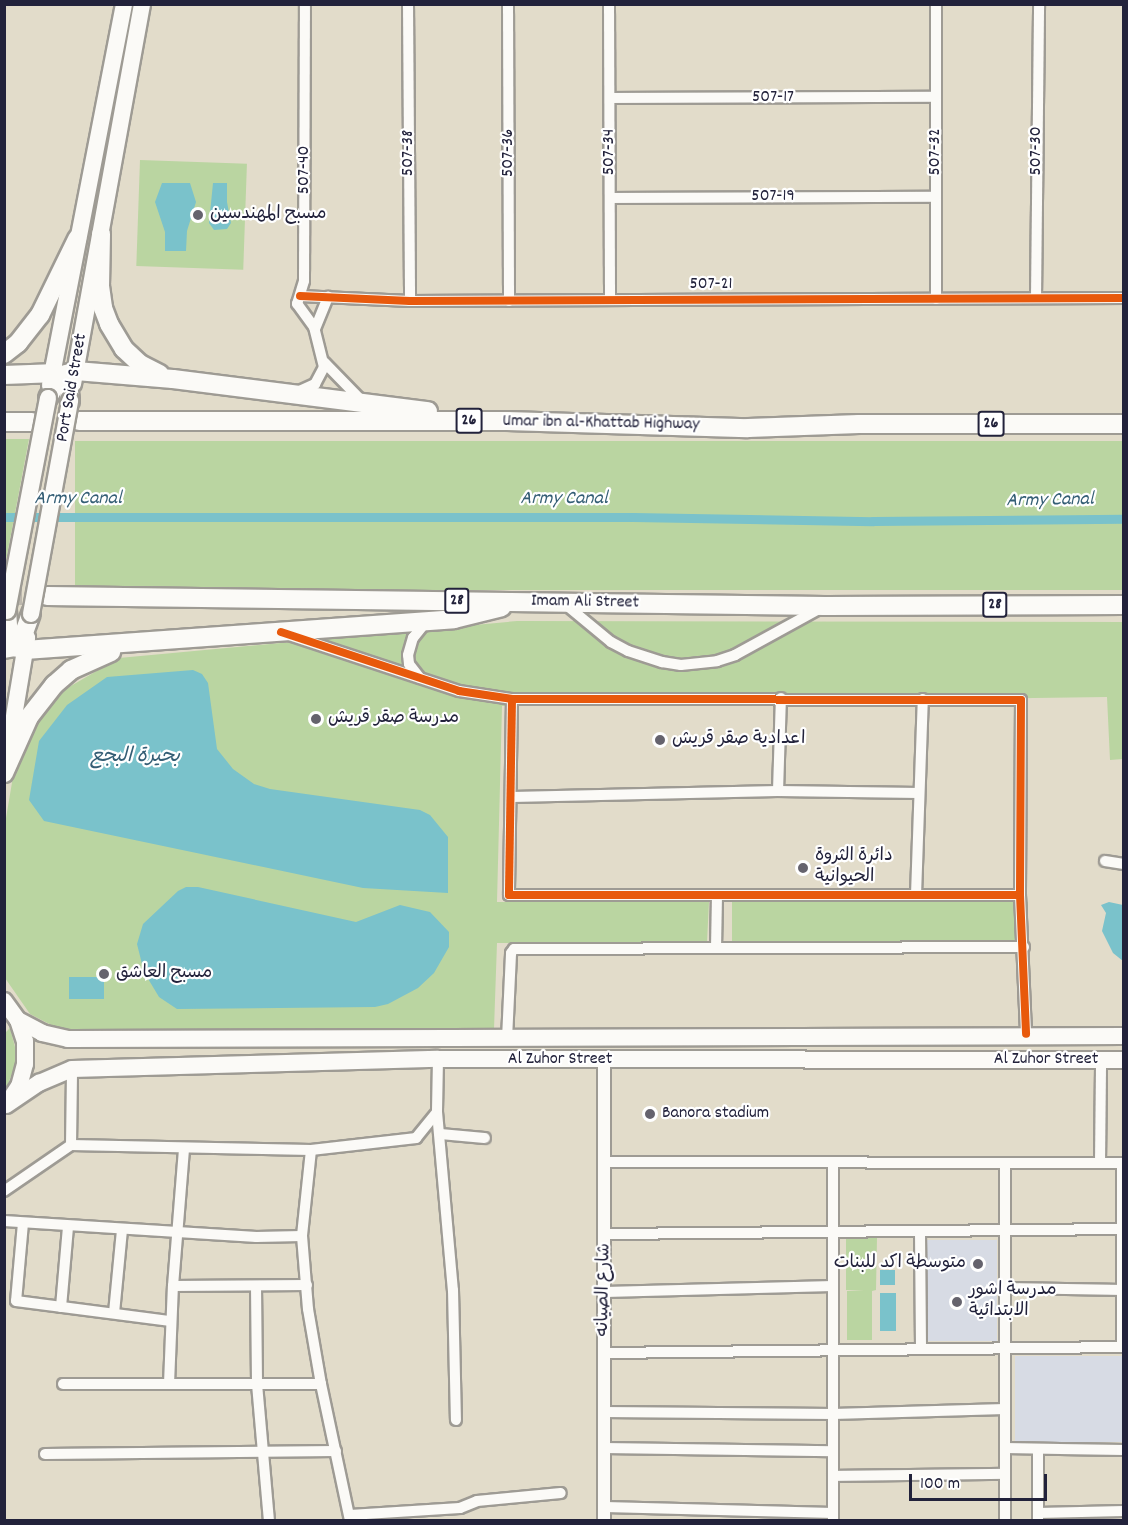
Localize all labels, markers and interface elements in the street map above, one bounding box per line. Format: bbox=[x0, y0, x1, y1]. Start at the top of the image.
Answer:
street label: 507-17 bbox=[752, 87, 794, 109]
street label: 507-30 bbox=[1026, 127, 1048, 175]
street label: 507-32 bbox=[925, 128, 947, 176]
street label: 507-36 bbox=[498, 129, 520, 177]
street label: 507-34 bbox=[599, 129, 621, 175]
street label: 507-38 bbox=[398, 130, 420, 176]
street label: 507-40 bbox=[294, 146, 316, 194]
street label: 507-19 bbox=[751, 186, 795, 208]
place label: مسبح المهندسين bbox=[210, 204, 327, 226]
marker: مسبح المهندسين bbox=[191, 208, 205, 222]
street label: 507-21 bbox=[689, 274, 733, 296]
street label: Port Said Street bbox=[53, 332, 93, 444]
road number: 26 bbox=[456, 408, 482, 434]
street label: Umar ibn al-Khattab Highway bbox=[502, 411, 700, 437]
road number: 26 bbox=[978, 411, 1004, 437]
water label: Army Canal bbox=[34, 487, 122, 511]
water label: Army Canal bbox=[520, 487, 608, 511]
water label: Army Canal bbox=[1006, 488, 1094, 514]
road number: 28 bbox=[444, 588, 470, 614]
street label: Imam Ali Street bbox=[531, 591, 639, 615]
road number: 28 bbox=[982, 592, 1008, 618]
place label: مدرسة صقر قريش bbox=[328, 708, 459, 730]
marker: مدرسة صقر قريش bbox=[309, 712, 323, 726]
place label: اعدادية صقر قريش bbox=[672, 729, 805, 751]
marker: اعدادية صقر قريش bbox=[653, 733, 667, 747]
water label: بحيرة البجع bbox=[90, 745, 180, 769]
place label: دائرة الثروة الحيوانية bbox=[815, 847, 893, 890]
marker: دائرة الثروة الحيوانية bbox=[796, 861, 810, 875]
place label: مسبح العاشق bbox=[116, 963, 212, 985]
marker: مسبح العاشق bbox=[97, 967, 111, 981]
street label: Al Zuhor Street bbox=[508, 1049, 612, 1071]
street label: Al Zuhor Street bbox=[994, 1049, 1098, 1071]
place label: Banora stadium bbox=[662, 1103, 769, 1125]
marker: Banora stadium bbox=[643, 1107, 657, 1121]
street label: شارع الصيانه bbox=[593, 1243, 617, 1337]
place label: متوسطة اكد للبنات bbox=[834, 1253, 966, 1275]
marker: متوسطة اكد للبنات bbox=[971, 1257, 985, 1271]
place label: مدرسة اشور الابتدائية bbox=[969, 1281, 1057, 1324]
marker: مدرسة اشور الابتدائية bbox=[950, 1295, 964, 1309]
scale bar bbox=[912, 1462, 1050, 1500]
text: 100 m bbox=[920, 1472, 960, 1497]

